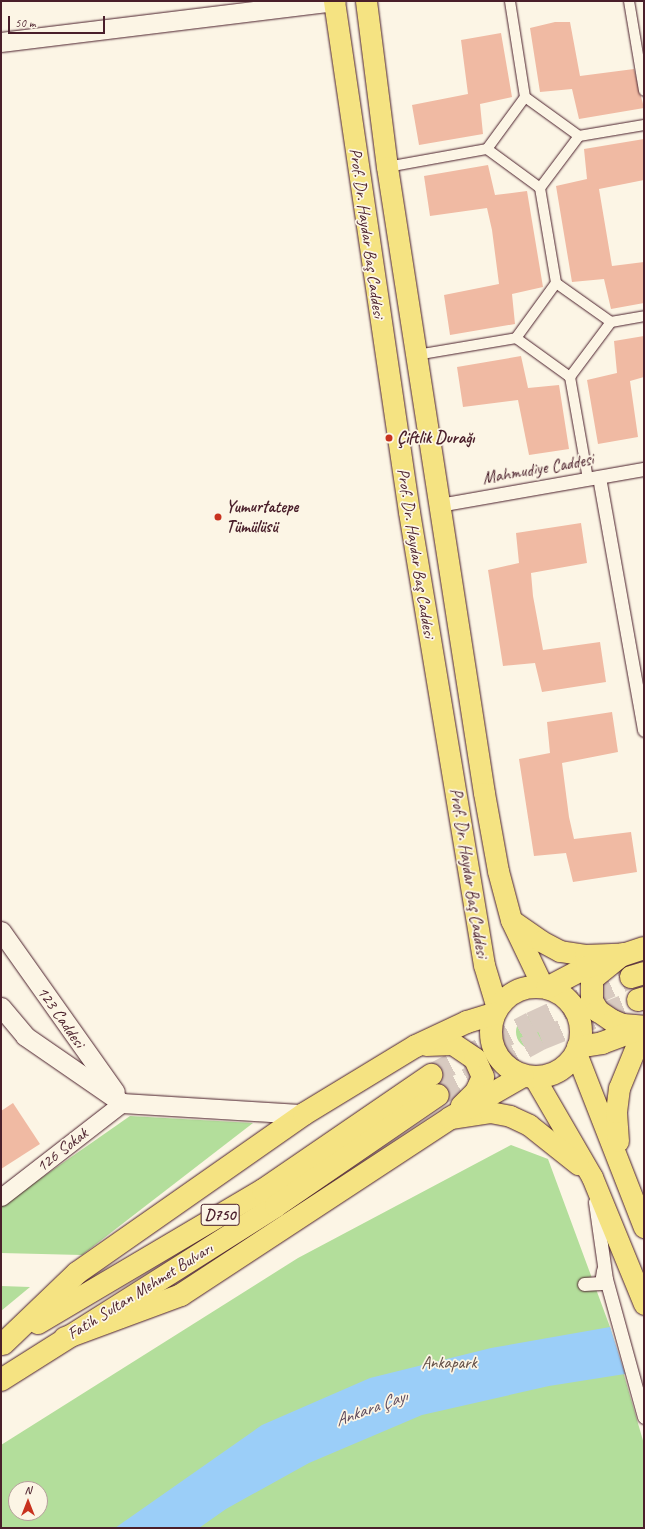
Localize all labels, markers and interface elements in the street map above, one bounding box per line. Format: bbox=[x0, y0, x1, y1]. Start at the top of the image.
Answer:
scale bar bbox=[10, 8, 107, 34]
text: 50 m bbox=[15, 15, 35, 31]
street label: Prof. Dr. Haydar Baş Caddesi bbox=[345, 147, 389, 319]
place label: Çiftlik Durağı bbox=[397, 428, 474, 448]
marker: Çiftlik Durağı bbox=[384, 433, 394, 443]
street label: Mahmudiye Caddesi bbox=[481, 449, 595, 489]
street label: Prof. Dr. Haydar Baş Caddesi bbox=[392, 467, 440, 639]
place label: Yumurtatepe Tümülüsü bbox=[226, 497, 298, 537]
marker: Yumurtatepe Tümülüsü bbox=[213, 512, 223, 522]
street label: Prof. Dr. Haydar Baş Caddesi bbox=[445, 787, 493, 959]
street label: 123 Caddesi bbox=[32, 982, 90, 1052]
street label: 126 Sokak bbox=[32, 1123, 92, 1177]
road number: D750 bbox=[200, 1201, 240, 1229]
street label: Fatih Sultan Mehmet Bulvarı bbox=[63, 1238, 217, 1344]
park label: Ankapark bbox=[421, 1353, 477, 1373]
water label: Ankara Çayı bbox=[332, 1385, 410, 1431]
north arrow bbox=[8, 1481, 48, 1521]
text: N bbox=[25, 1483, 31, 1497]

